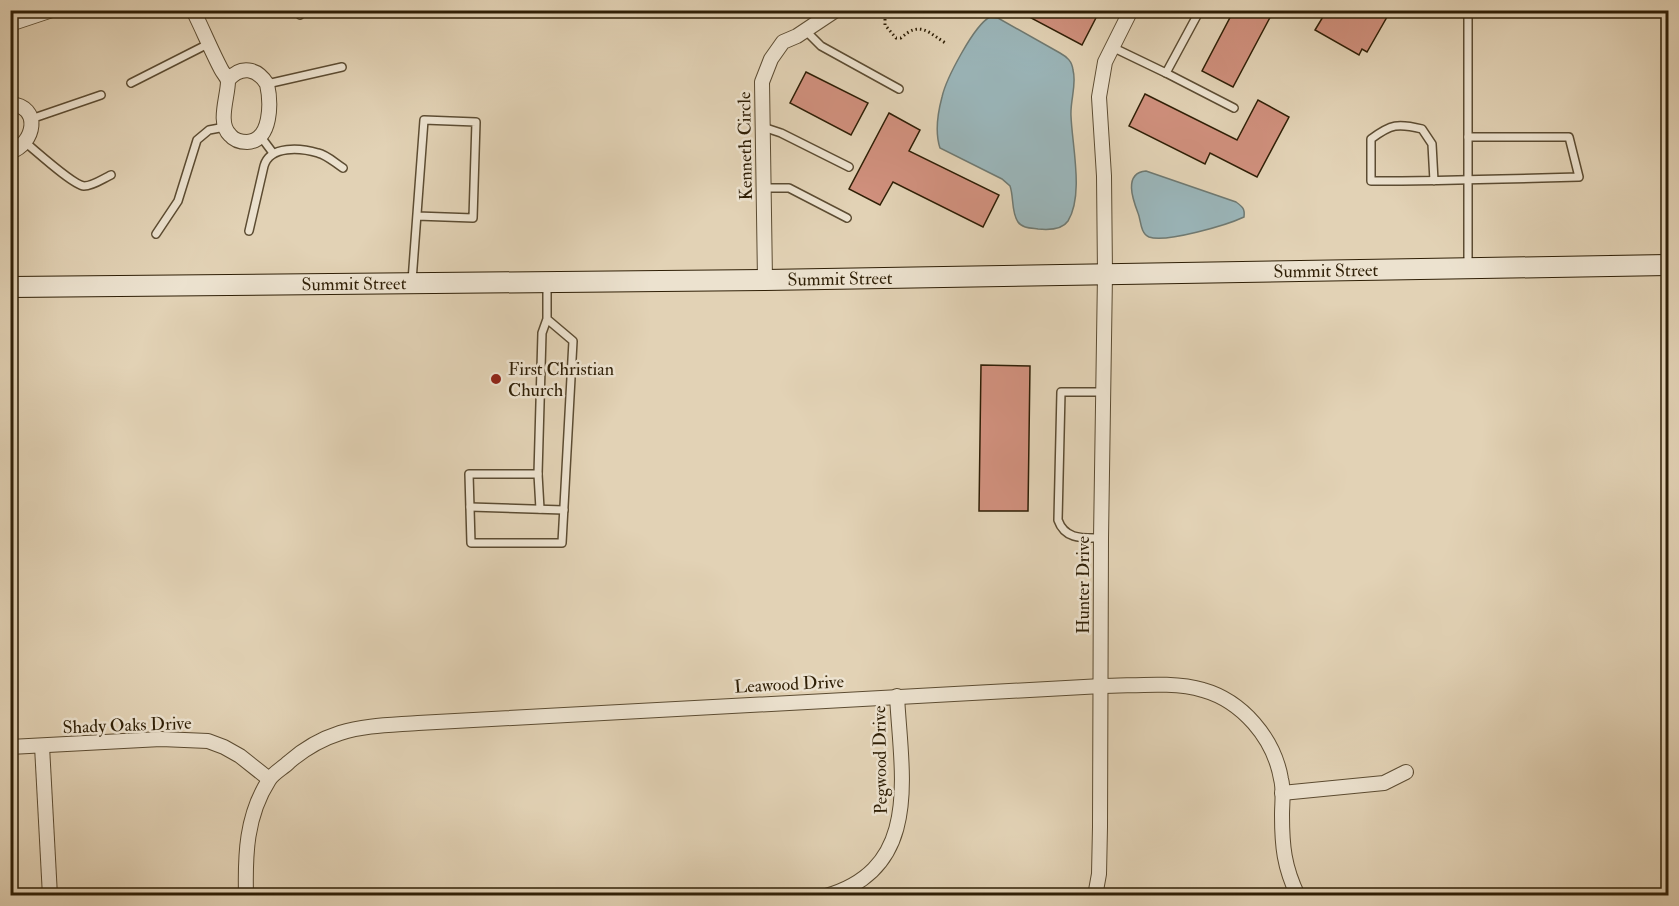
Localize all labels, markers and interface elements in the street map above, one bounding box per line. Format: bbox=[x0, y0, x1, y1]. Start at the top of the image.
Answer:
street label: Kenneth Circle bbox=[733, 91, 758, 201]
street label: Summit Street bbox=[1273, 259, 1379, 284]
street label: Summit Street bbox=[787, 267, 893, 292]
street label: Summit Street bbox=[301, 272, 407, 296]
place label: First Christian Church bbox=[508, 358, 614, 402]
marker: First Christian Church bbox=[489, 372, 503, 386]
street label: Hunter Drive bbox=[1072, 535, 1095, 634]
street label: Leawood Drive bbox=[734, 670, 845, 699]
street label: Pegwood Drive bbox=[868, 705, 893, 814]
street label: Shady Oaks Drive bbox=[62, 712, 192, 739]

